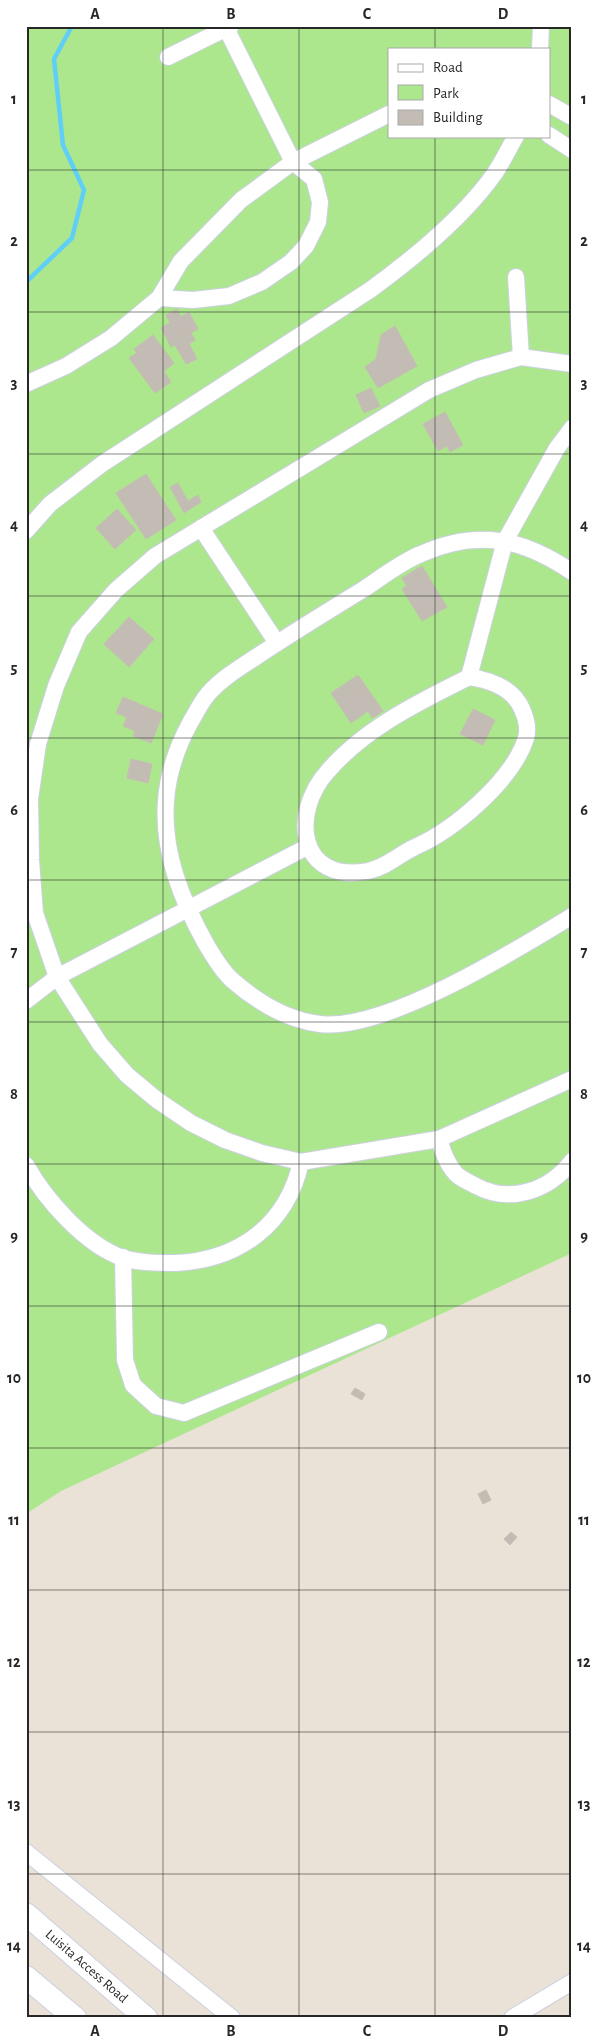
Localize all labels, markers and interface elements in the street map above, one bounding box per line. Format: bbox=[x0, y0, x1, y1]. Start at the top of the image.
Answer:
text: A bbox=[90, 6, 100, 22]
text: B bbox=[226, 6, 236, 22]
text: C bbox=[363, 6, 372, 22]
text: D bbox=[498, 6, 509, 22]
legend bbox=[388, 48, 550, 138]
text: Road bbox=[433, 60, 463, 75]
text: Park bbox=[433, 86, 459, 101]
text: 1 bbox=[11, 91, 17, 107]
text: 1 bbox=[581, 91, 587, 107]
text: Building bbox=[433, 110, 483, 125]
text: 2 bbox=[10, 233, 18, 249]
text: 2 bbox=[580, 233, 588, 249]
text: 3 bbox=[11, 375, 18, 391]
text: 3 bbox=[581, 375, 588, 391]
text: 4 bbox=[10, 517, 18, 533]
text: 4 bbox=[580, 517, 588, 533]
text: 5 bbox=[11, 660, 18, 676]
text: 5 bbox=[581, 660, 588, 676]
text: 6 bbox=[10, 802, 18, 818]
text: 6 bbox=[580, 802, 588, 818]
text: 7 bbox=[11, 944, 18, 960]
text: 7 bbox=[581, 944, 588, 960]
text: 8 bbox=[10, 1086, 18, 1102]
text: 8 bbox=[580, 1086, 588, 1102]
text: 9 bbox=[10, 1228, 18, 1244]
text: 9 bbox=[580, 1228, 588, 1244]
text: 10 bbox=[7, 1370, 21, 1386]
text: 10 bbox=[577, 1370, 591, 1386]
text: 11 bbox=[8, 1512, 20, 1528]
text: 11 bbox=[578, 1512, 590, 1528]
text: 12 bbox=[7, 1654, 21, 1670]
text: 12 bbox=[577, 1654, 591, 1670]
text: 13 bbox=[8, 1796, 20, 1812]
text: 13 bbox=[578, 1796, 590, 1812]
street label: Luisita Access Road bbox=[43, 1927, 130, 2006]
text: 14 bbox=[7, 1938, 21, 1954]
text: 14 bbox=[577, 1938, 591, 1954]
text: A bbox=[90, 2023, 100, 2039]
text: B bbox=[226, 2023, 236, 2039]
text: C bbox=[363, 2023, 372, 2039]
text: D bbox=[498, 2023, 509, 2039]

